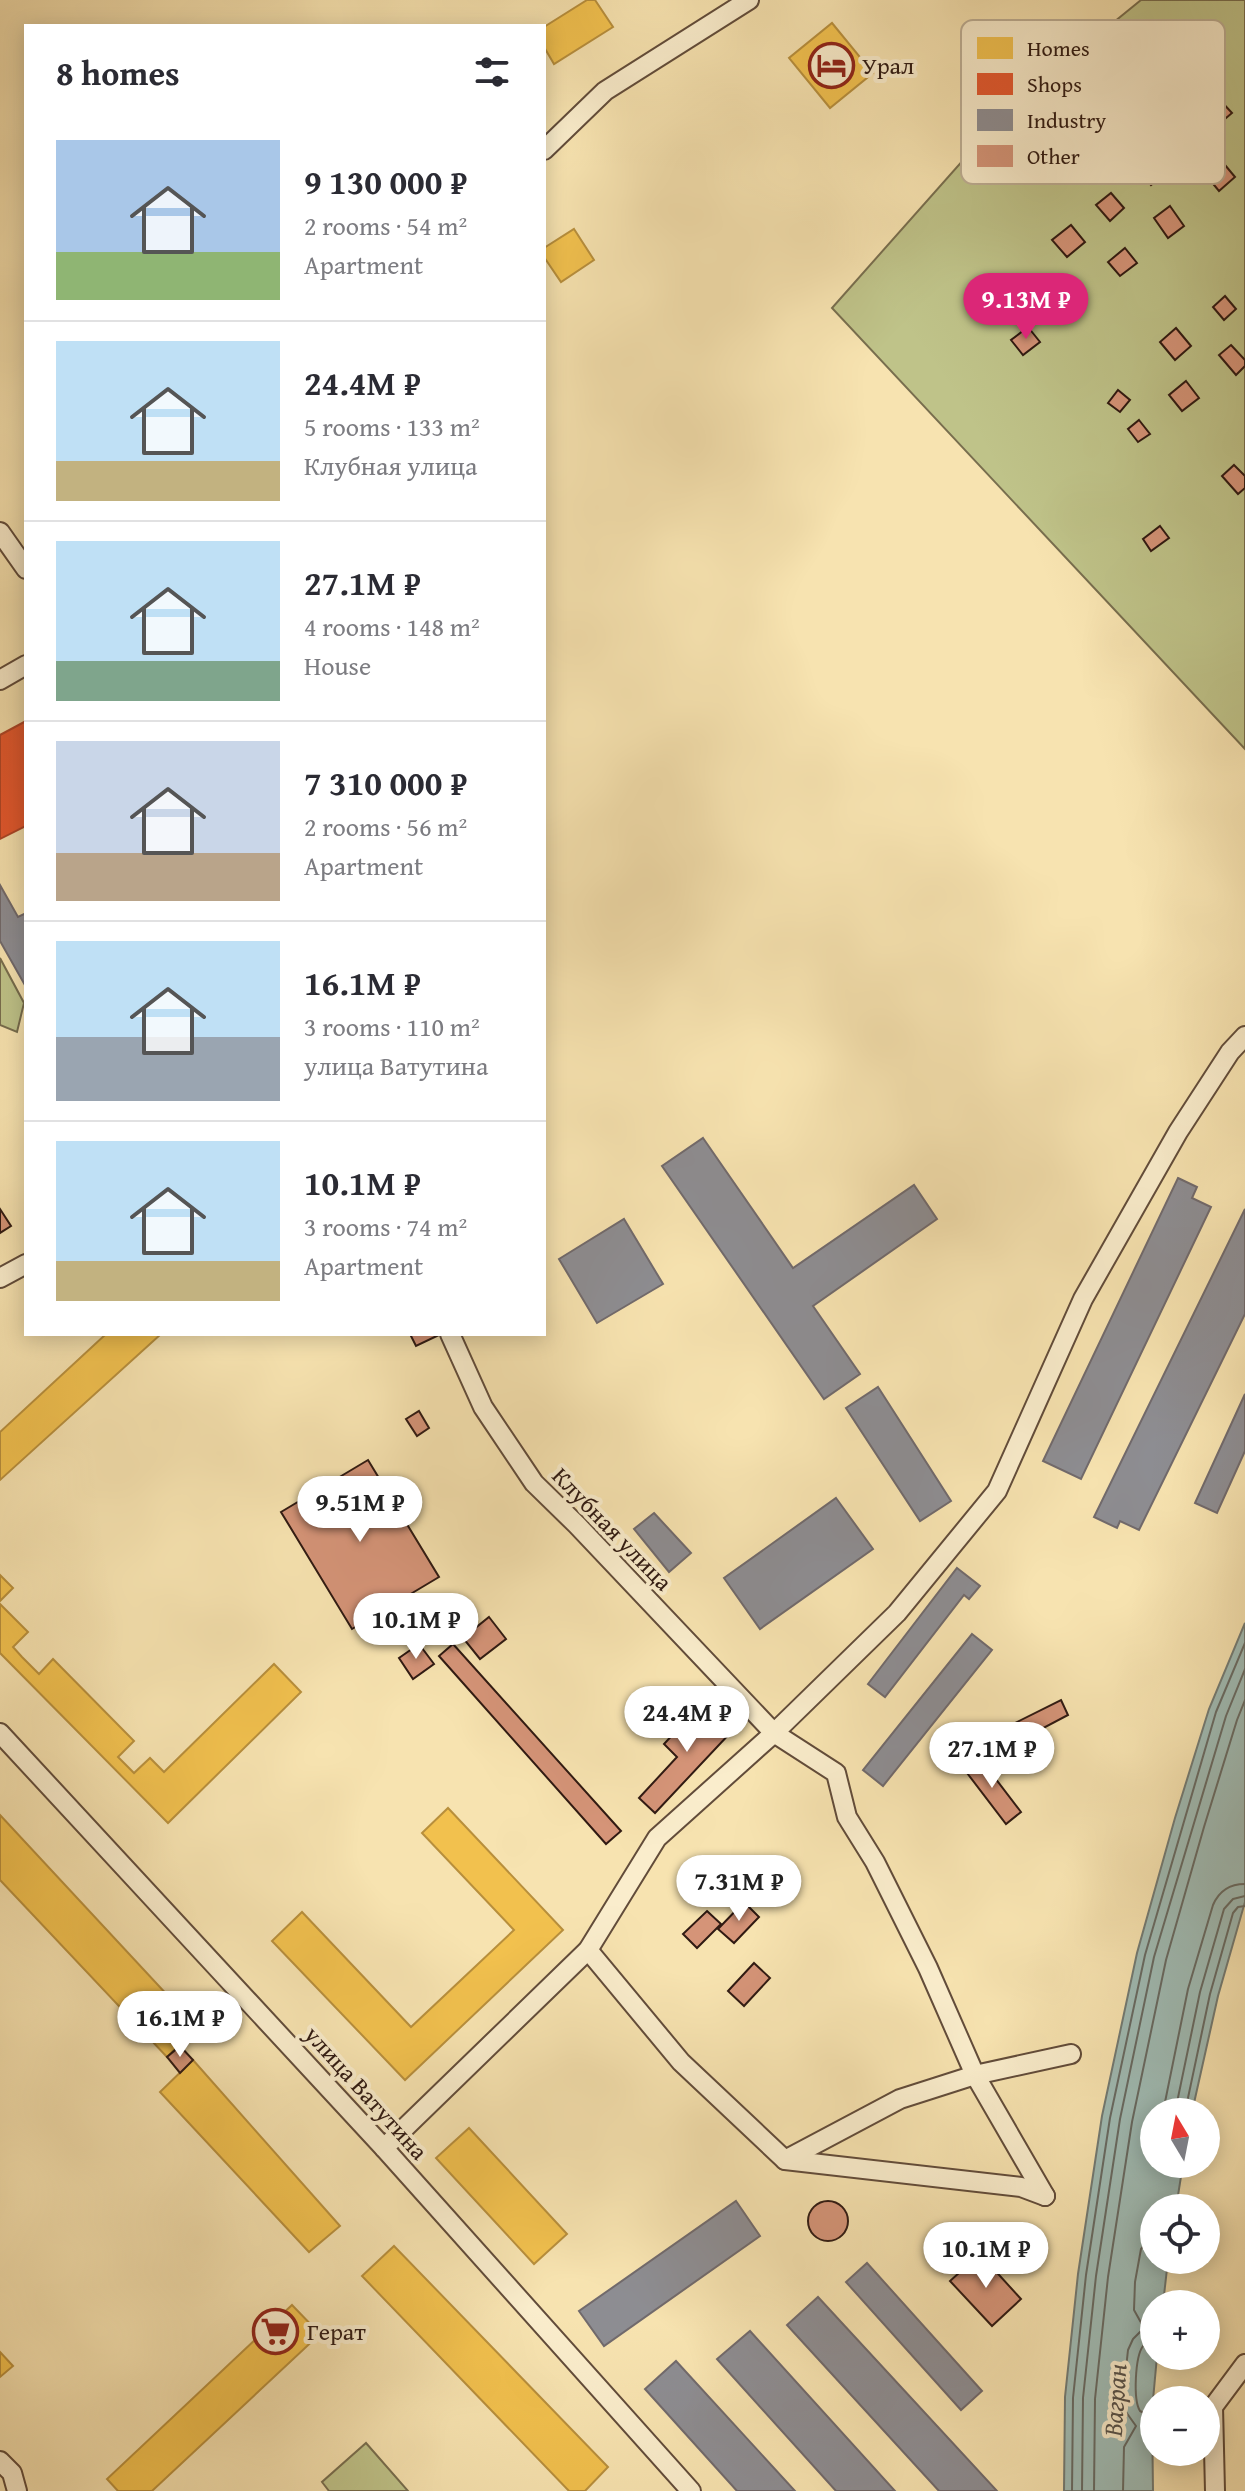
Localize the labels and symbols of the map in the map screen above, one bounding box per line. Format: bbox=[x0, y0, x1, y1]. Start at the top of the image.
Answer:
legend bbox=[961, 20, 1225, 184]
text: Homes bbox=[1027, 32, 1090, 64]
hotel icon: Урал bbox=[807, 42, 855, 90]
place label: Урал bbox=[862, 48, 914, 83]
text: Shops bbox=[1027, 68, 1082, 100]
text: Industry bbox=[1027, 104, 1106, 136]
text: Other bbox=[1027, 140, 1080, 172]
pin: 9.13M ₽ bbox=[952, 273, 1100, 341]
street label: Клубная улица bbox=[544, 1459, 681, 1599]
pin: 9.51M ₽ bbox=[286, 1476, 434, 1544]
pin: 10.1M ₽ bbox=[342, 1593, 490, 1661]
pin: 24.4M ₽ bbox=[613, 1686, 761, 1754]
pin: 27.1M ₽ bbox=[918, 1722, 1066, 1790]
pin: 7.31M ₽ bbox=[665, 1855, 813, 1923]
pin: 16.1M ₽ bbox=[106, 1991, 254, 2059]
street label: улица Ватутина bbox=[296, 2017, 437, 2168]
north arrow bbox=[1140, 2098, 1220, 2178]
pin: 10.1M ₽ bbox=[912, 2222, 1060, 2290]
supermarket icon: Герат bbox=[252, 2308, 300, 2356]
place label: Герат bbox=[307, 2314, 366, 2349]
water label: Вагран bbox=[1092, 2362, 1136, 2439]

